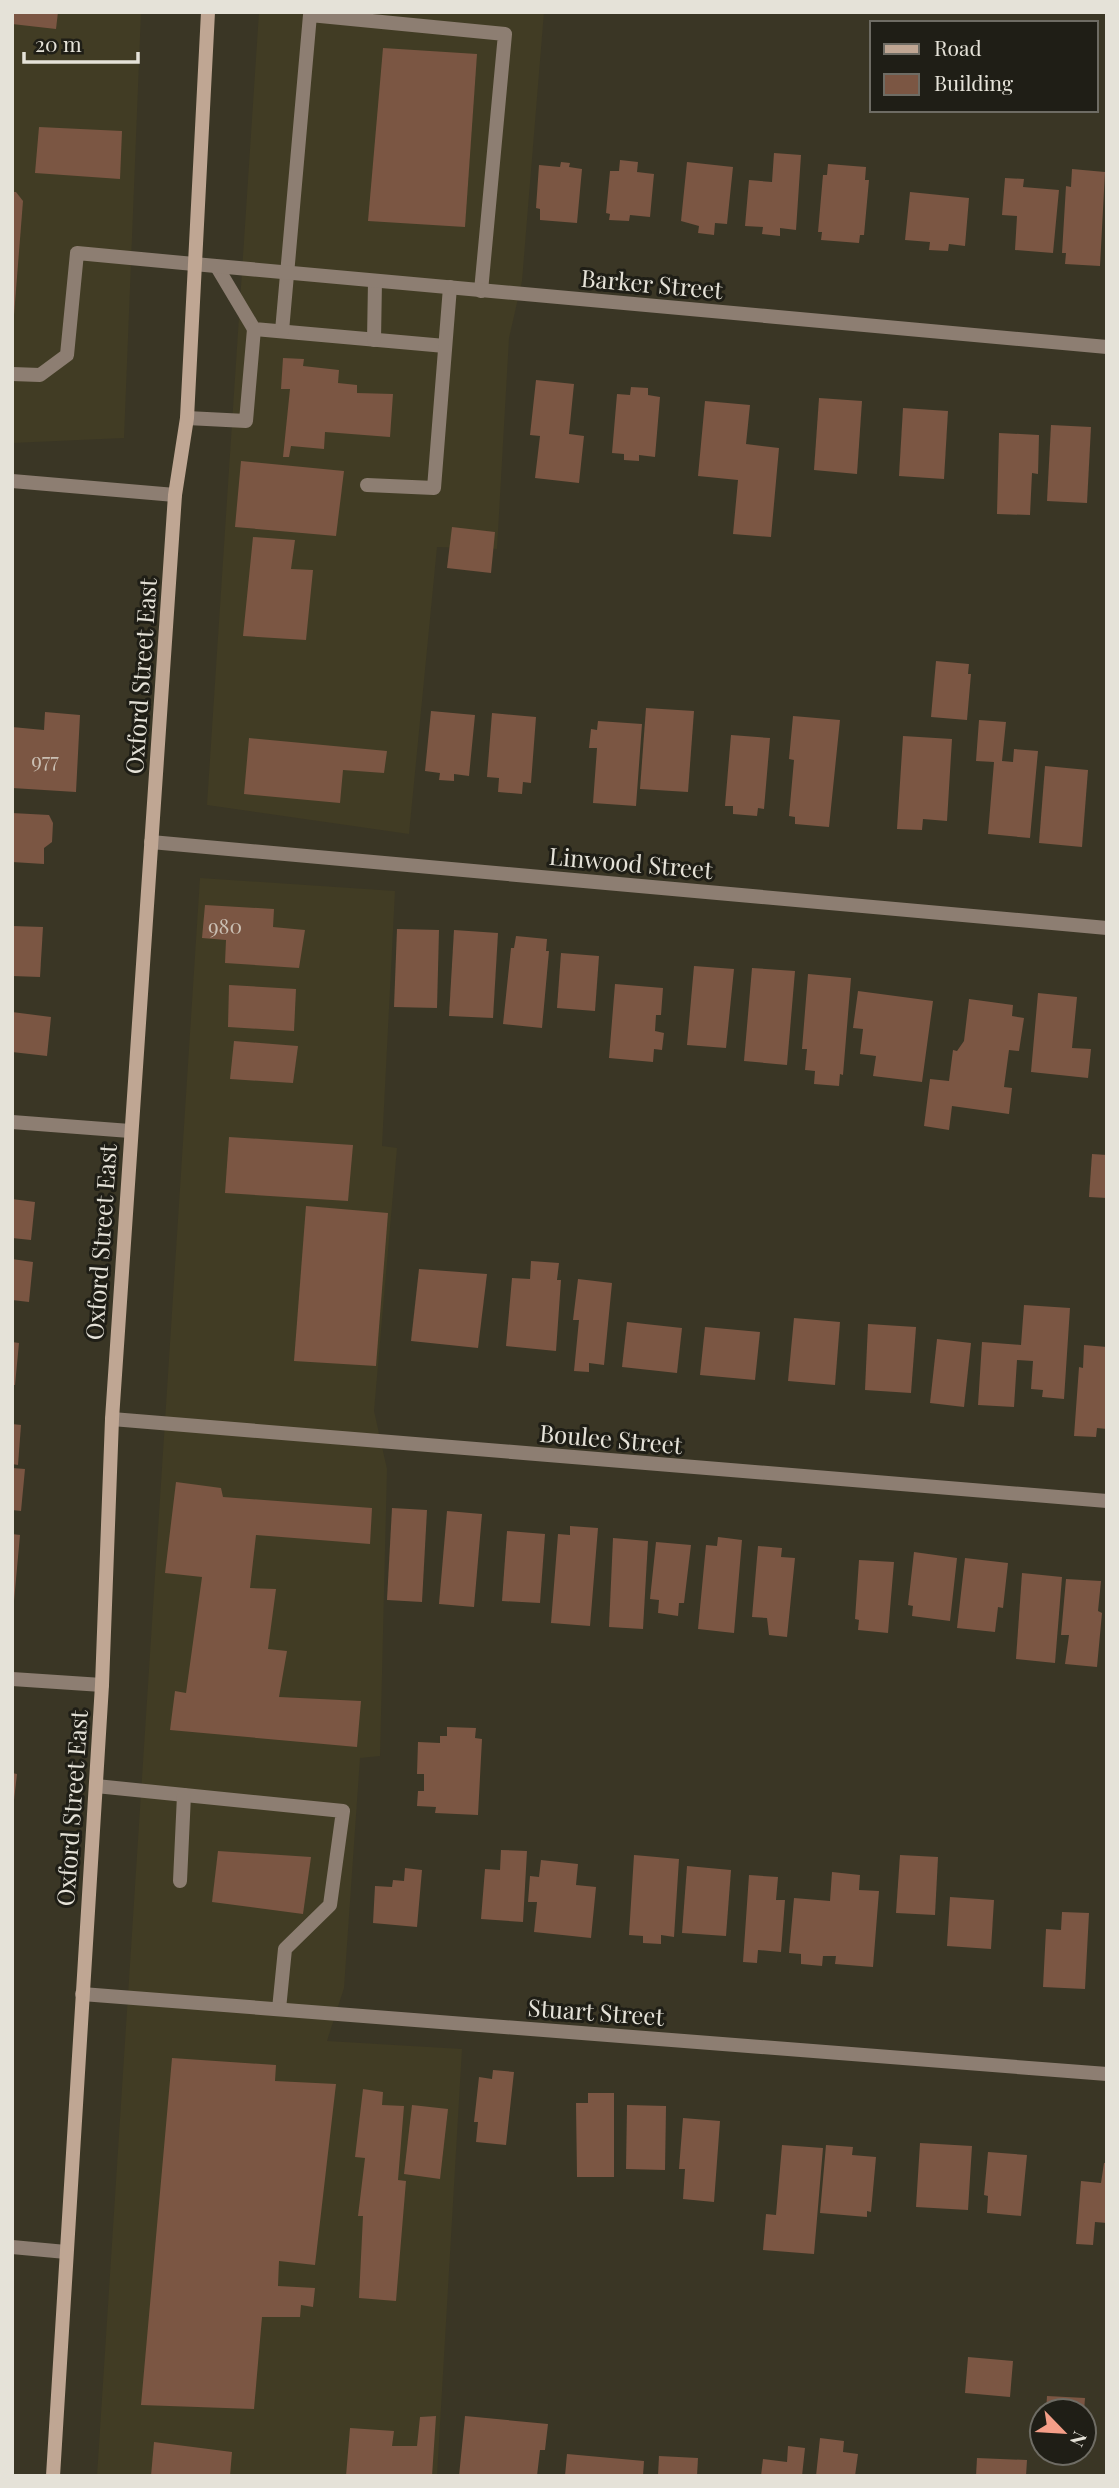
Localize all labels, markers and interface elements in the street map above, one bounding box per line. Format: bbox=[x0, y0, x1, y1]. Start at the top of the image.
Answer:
scale bar bbox=[24, 21, 138, 65]
legend bbox=[870, 21, 1098, 112]
text: 20 m bbox=[35, 29, 82, 57]
text: Road bbox=[934, 33, 982, 61]
text: Building bbox=[934, 68, 1013, 96]
street label: Barker Street bbox=[580, 261, 725, 305]
street label: Oxford Street East bbox=[117, 576, 163, 775]
house number: 977 bbox=[31, 745, 59, 773]
street label: Linwood Street bbox=[548, 839, 715, 885]
house number: 980 bbox=[208, 911, 242, 939]
street label: Oxford Street East bbox=[77, 1142, 123, 1341]
street label: Boulee Street bbox=[538, 1416, 684, 1460]
street label: Oxford Street East bbox=[48, 1708, 94, 1907]
street label: Stuart Street bbox=[527, 1990, 666, 2032]
north arrow bbox=[1028, 2397, 1098, 2467]
text: N bbox=[1065, 2428, 1094, 2452]

